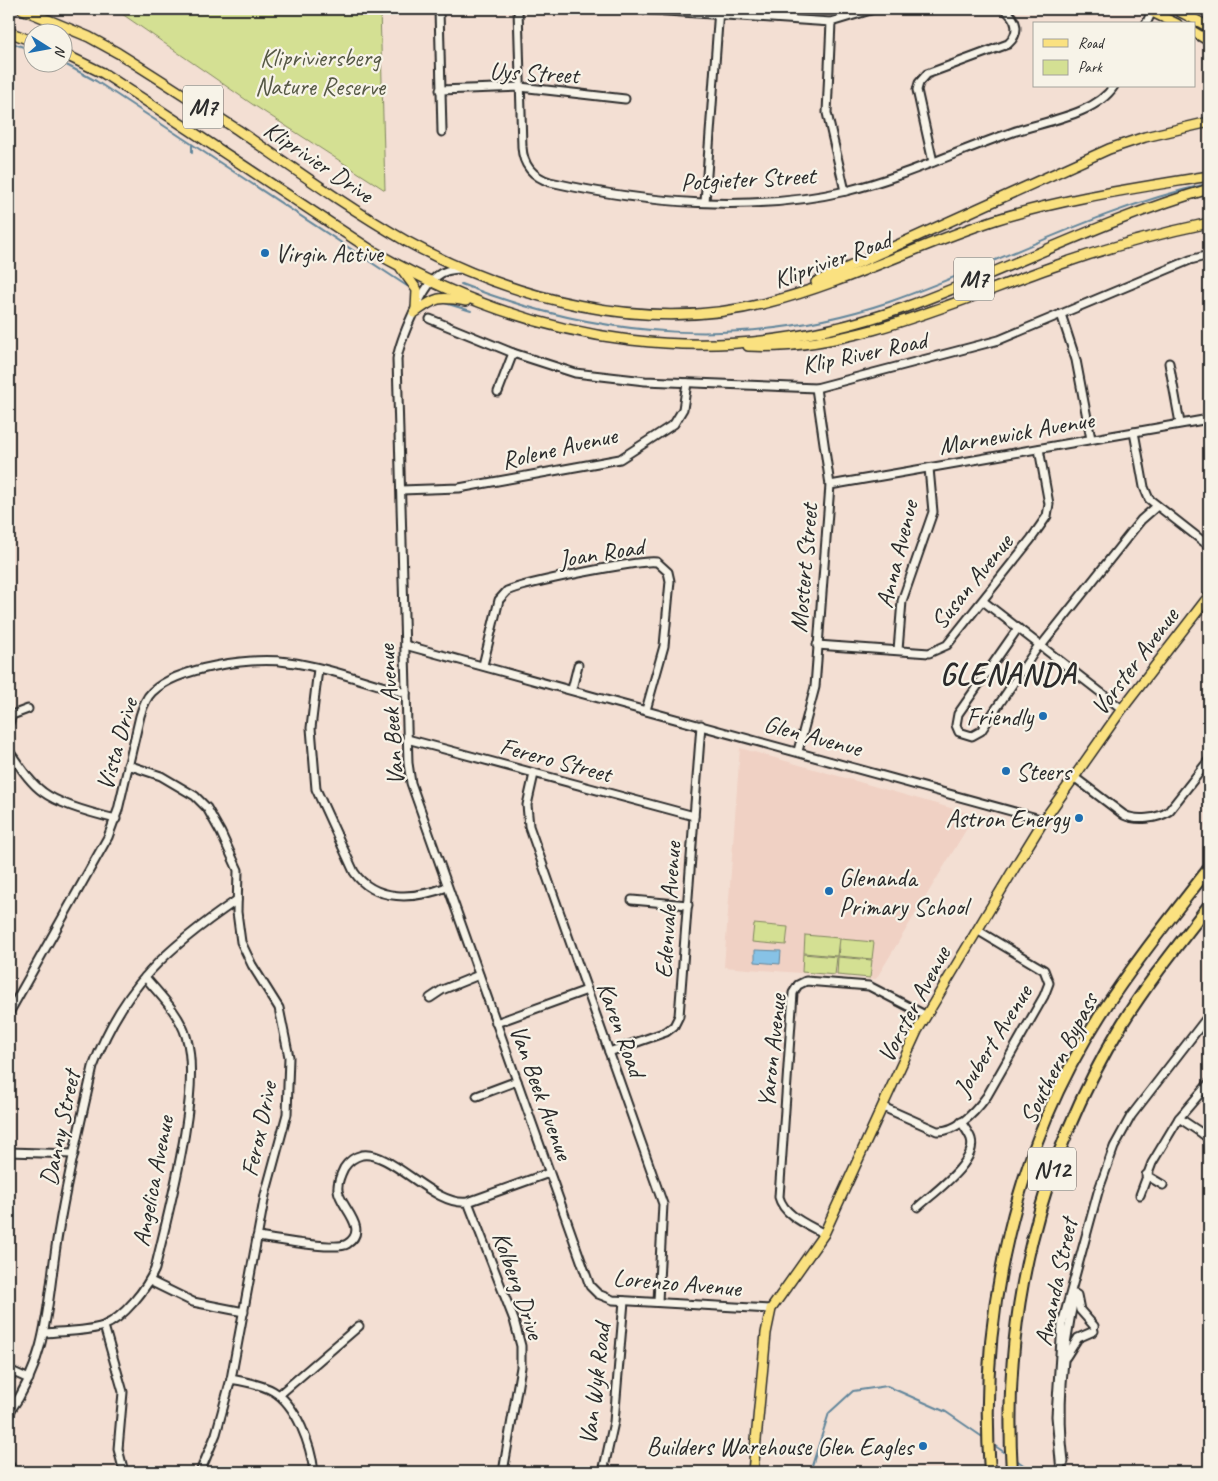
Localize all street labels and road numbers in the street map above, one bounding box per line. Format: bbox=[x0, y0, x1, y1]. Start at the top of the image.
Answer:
street label: Uys Street bbox=[488, 55, 582, 91]
road number: M7 bbox=[183, 85, 223, 128]
street label: Kliprivier Drive bbox=[258, 114, 381, 211]
street label: Potgieter Street bbox=[680, 159, 819, 199]
street label: Kliprivier Road bbox=[769, 223, 899, 296]
road number: M7 bbox=[954, 258, 994, 300]
street label: Klip River Road bbox=[799, 323, 934, 382]
street label: Marnewick Avenue bbox=[936, 403, 1098, 462]
street label: Rolene Avenue bbox=[498, 419, 622, 477]
street label: Anna Avenue bbox=[868, 496, 926, 611]
street label: Mostert Street bbox=[782, 500, 826, 634]
street label: Susan Avenue bbox=[923, 526, 1021, 636]
street label: Joan Road bbox=[555, 530, 650, 576]
street label: Vorster Avenue bbox=[1084, 600, 1187, 722]
street label: Van Beek Avenue bbox=[370, 642, 412, 786]
street label: Vista Drive bbox=[89, 693, 146, 794]
street label: Glen Avenue bbox=[760, 708, 867, 765]
street label: Ferero Street bbox=[497, 730, 618, 791]
street label: Edenvale Avenue bbox=[647, 839, 689, 979]
street label: Vorster Avenue bbox=[870, 939, 959, 1068]
street label: Karen Road bbox=[589, 977, 654, 1084]
street label: Joubert Avenue bbox=[946, 977, 1041, 1103]
street label: Southern Bypass bbox=[1012, 985, 1107, 1129]
street label: Yaron Avenue bbox=[750, 991, 794, 1110]
street label: Van Beek Avenue bbox=[502, 1021, 581, 1166]
street label: Danny Street bbox=[32, 1064, 89, 1188]
street label: Ferox Drive bbox=[233, 1077, 285, 1180]
street label: Angelica Avenue bbox=[125, 1111, 182, 1249]
road number: N12 bbox=[1028, 1148, 1076, 1190]
street label: Amanda Street bbox=[1027, 1212, 1086, 1349]
street label: Kolberg Drive bbox=[485, 1227, 552, 1345]
street label: Lorenzo Avenue bbox=[612, 1261, 744, 1305]
street label: Van Wyk Road bbox=[572, 1318, 619, 1447]

